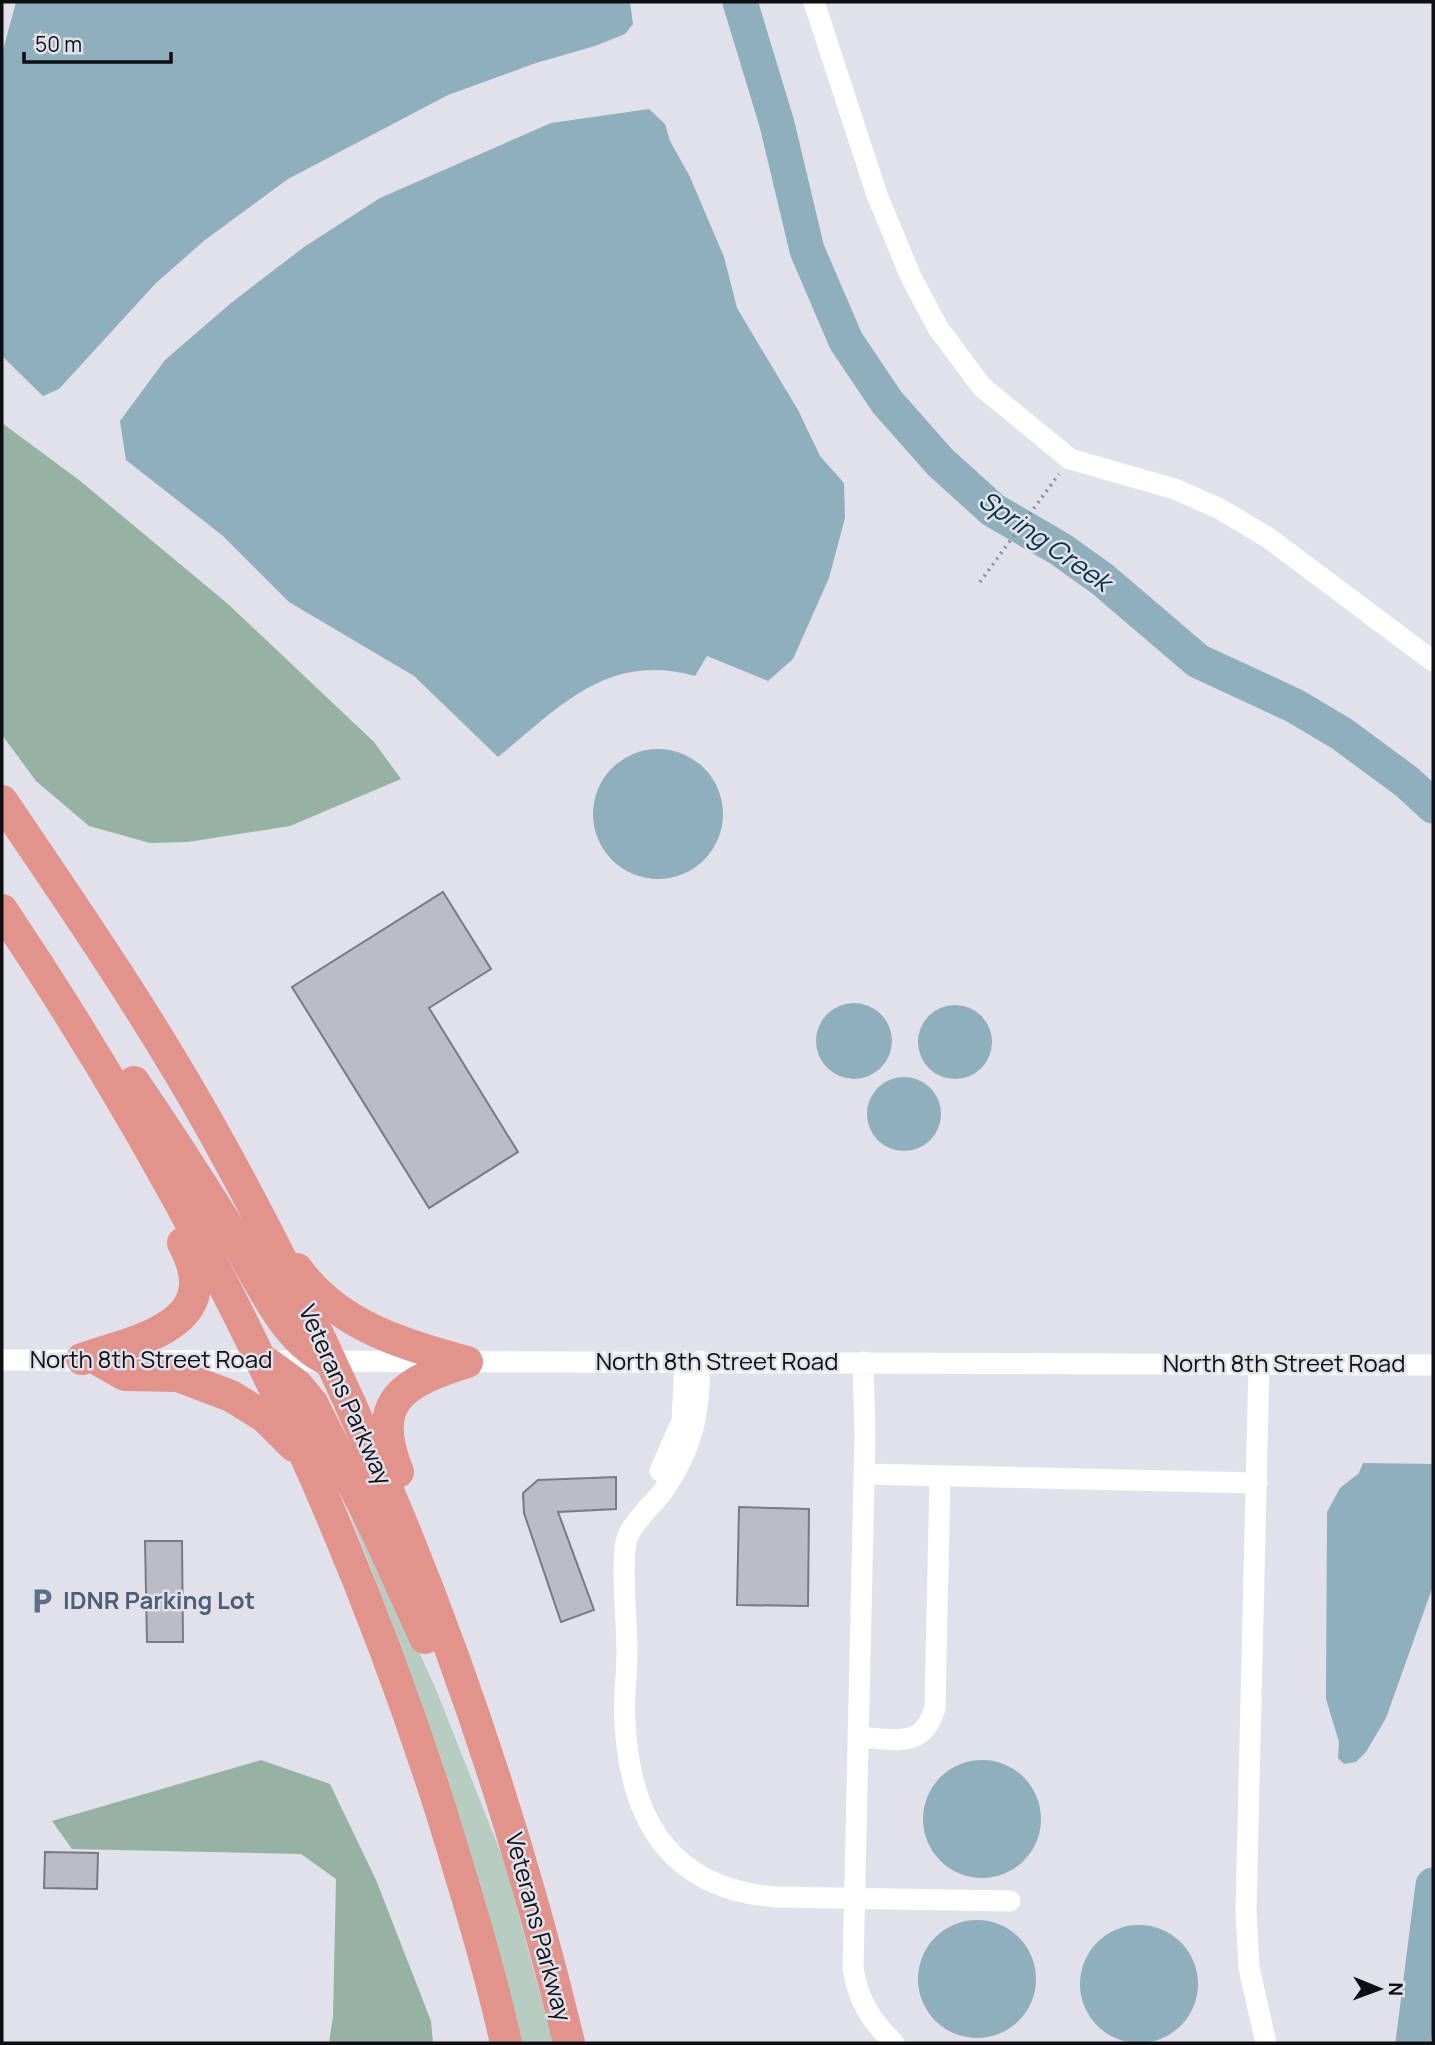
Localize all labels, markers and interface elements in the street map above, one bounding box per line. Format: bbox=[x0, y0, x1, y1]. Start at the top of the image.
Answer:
scale bar bbox=[24, 21, 172, 65]
text: 50 m bbox=[35, 30, 82, 58]
water label: Spring Creek bbox=[972, 481, 1122, 601]
street label: Veterans Parkway bbox=[292, 1299, 401, 1490]
street label: North 8th Street Road bbox=[30, 1342, 272, 1375]
street label: North 8th Street Road bbox=[596, 1344, 838, 1377]
street label: North 8th Street Road bbox=[1163, 1346, 1405, 1379]
place label: IDNR Parking Lot bbox=[63, 1583, 255, 1616]
parking icon: IDNR Parking Lot bbox=[27, 1586, 57, 1616]
street label: Veterans Parkway bbox=[498, 1829, 581, 2025]
north arrow bbox=[1344, 1954, 1414, 2024]
text: N bbox=[1383, 1982, 1409, 1996]

